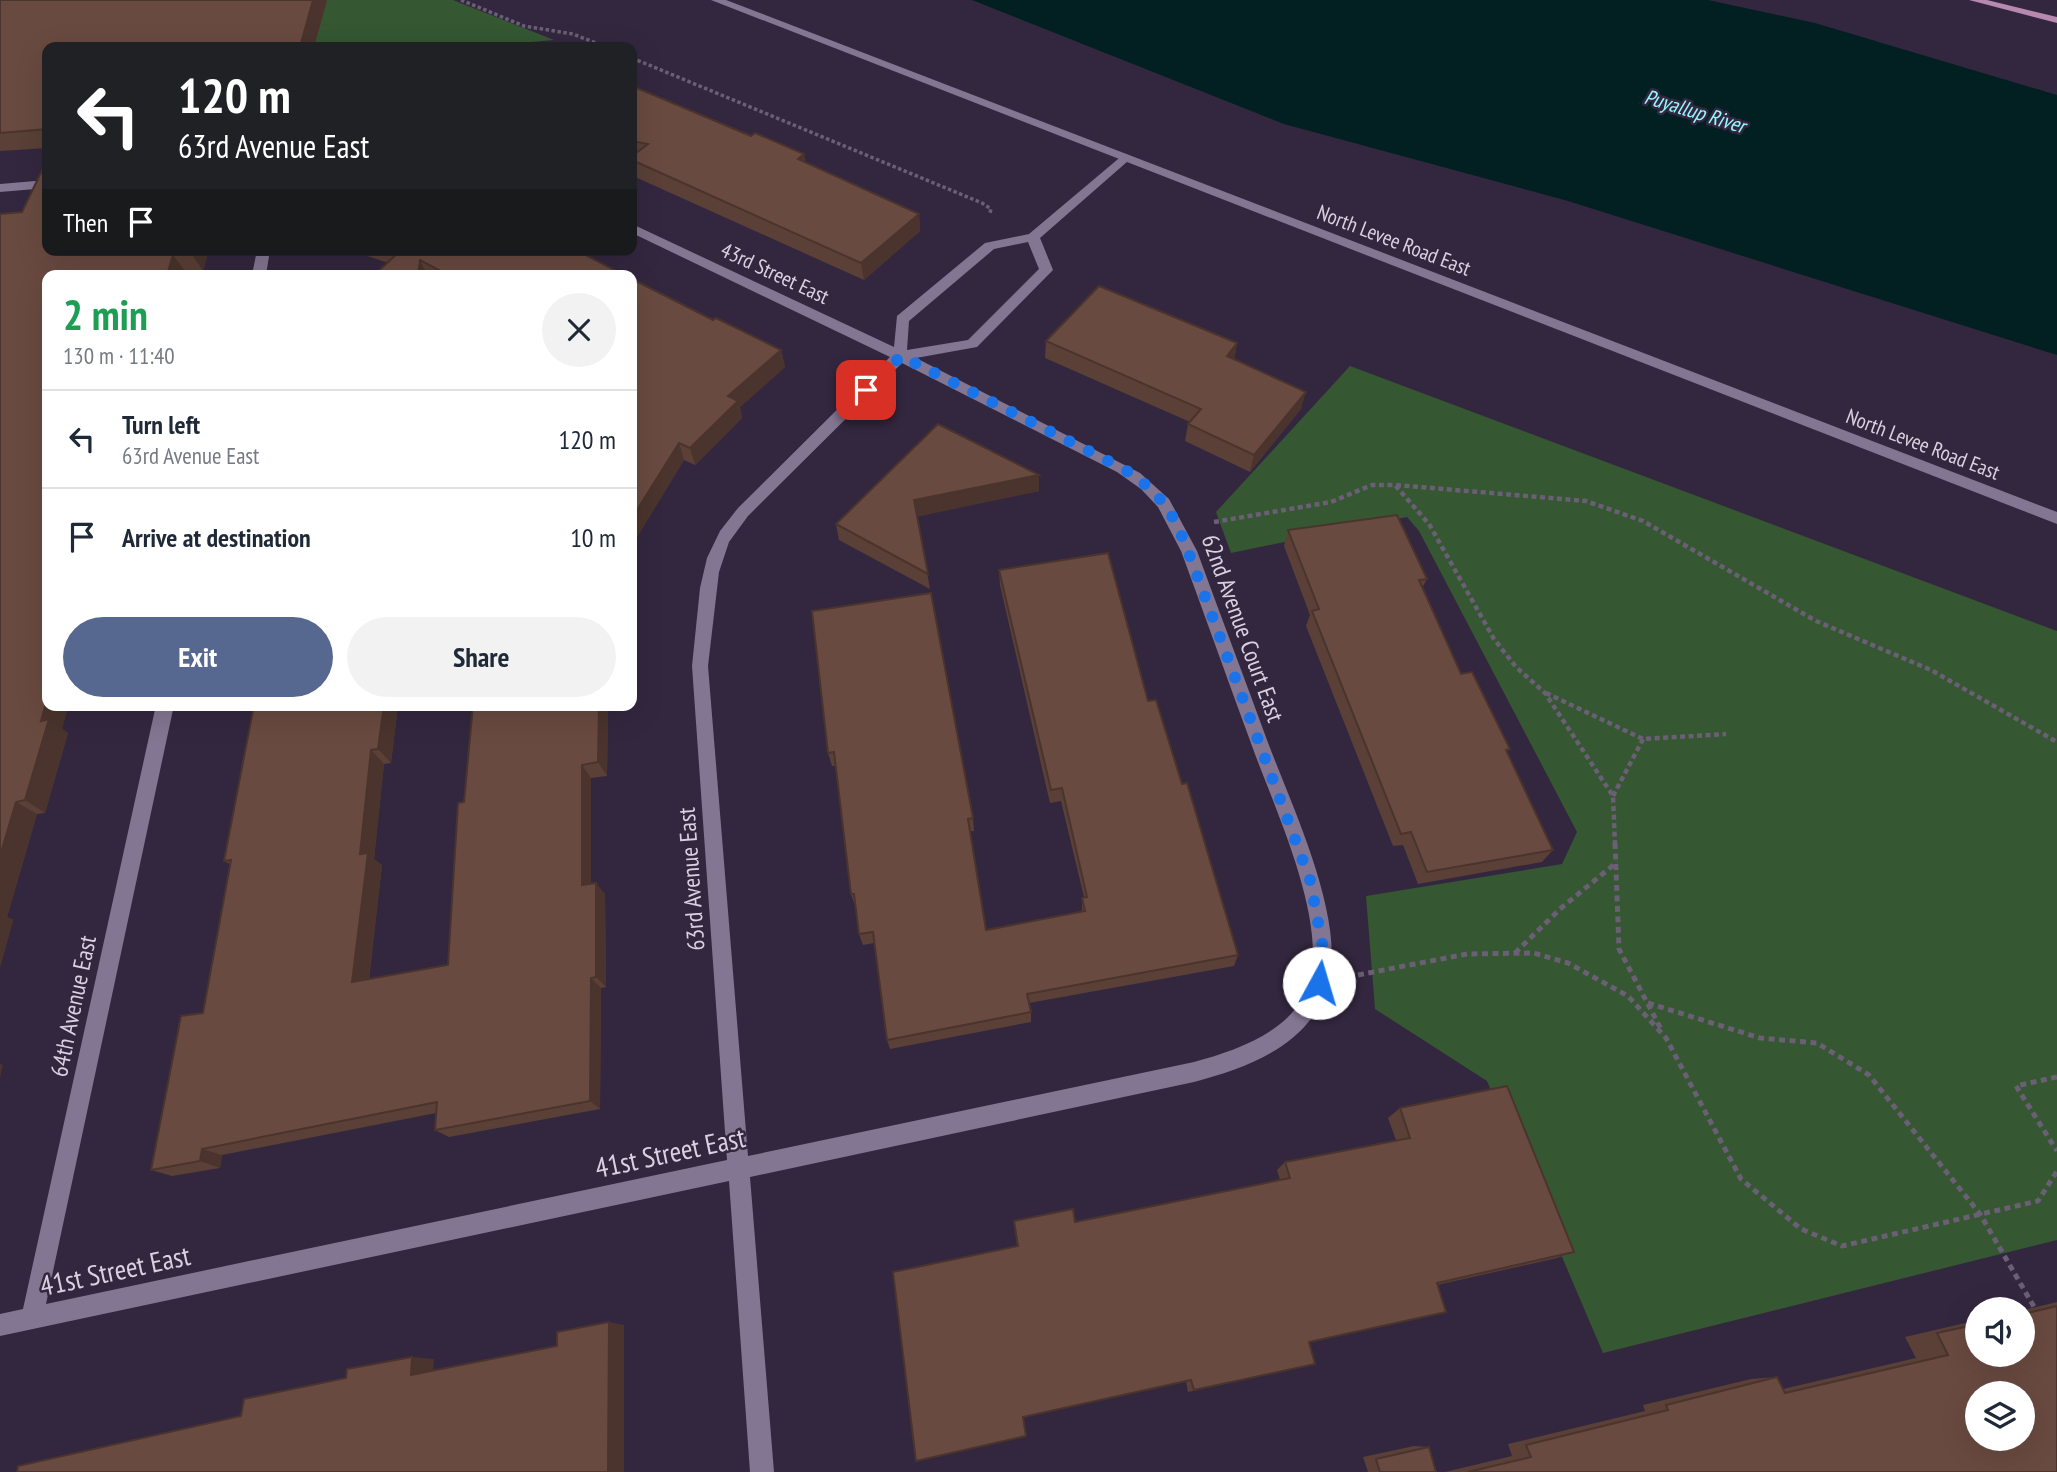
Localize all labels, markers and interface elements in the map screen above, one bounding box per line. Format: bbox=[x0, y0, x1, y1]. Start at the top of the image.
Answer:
text: 120 m bbox=[178, 63, 291, 127]
icon: left bbox=[63, 70, 154, 161]
water label: Puyallup River bbox=[1641, 83, 1752, 140]
text: 63rd Avenue East bbox=[178, 125, 369, 167]
street label: North Levee Road East bbox=[1313, 198, 1475, 282]
icon: arrive bbox=[122, 203, 160, 241]
text: Then bbox=[63, 206, 108, 239]
street label: 43rd Street East bbox=[717, 236, 834, 310]
text: 2 min bbox=[63, 287, 148, 342]
button: close bbox=[542, 293, 616, 367]
text: 130 m · 11:40 bbox=[63, 341, 175, 370]
pin bbox=[836, 360, 896, 420]
icon: arrive bbox=[847, 371, 885, 409]
street label: North Levee Road East bbox=[1842, 402, 2004, 486]
text: Turn left bbox=[122, 408, 200, 441]
icon: left bbox=[63, 420, 101, 458]
text: 120 m bbox=[558, 423, 616, 456]
text: 63rd Avenue East bbox=[122, 441, 259, 470]
icon: arrive bbox=[63, 518, 101, 556]
text: Arrive at destination bbox=[122, 521, 311, 554]
text: 10 m bbox=[570, 521, 616, 554]
street label: 62nd Avenue Court East bbox=[1195, 530, 1291, 726]
button: Exit bbox=[63, 617, 333, 697]
button: Share bbox=[347, 617, 616, 697]
street label: 63rd Avenue East bbox=[671, 806, 711, 952]
street label: 64th Avenue East bbox=[43, 932, 103, 1079]
position arrow bbox=[1282, 946, 1356, 1020]
street label: 41st Street East bbox=[592, 1118, 749, 1186]
street label: 41st Street East bbox=[37, 1236, 194, 1304]
map controls bbox=[1965, 1297, 2035, 1451]
button: sound bbox=[1965, 1297, 2035, 1367]
button: layers bbox=[1965, 1381, 2035, 1451]

